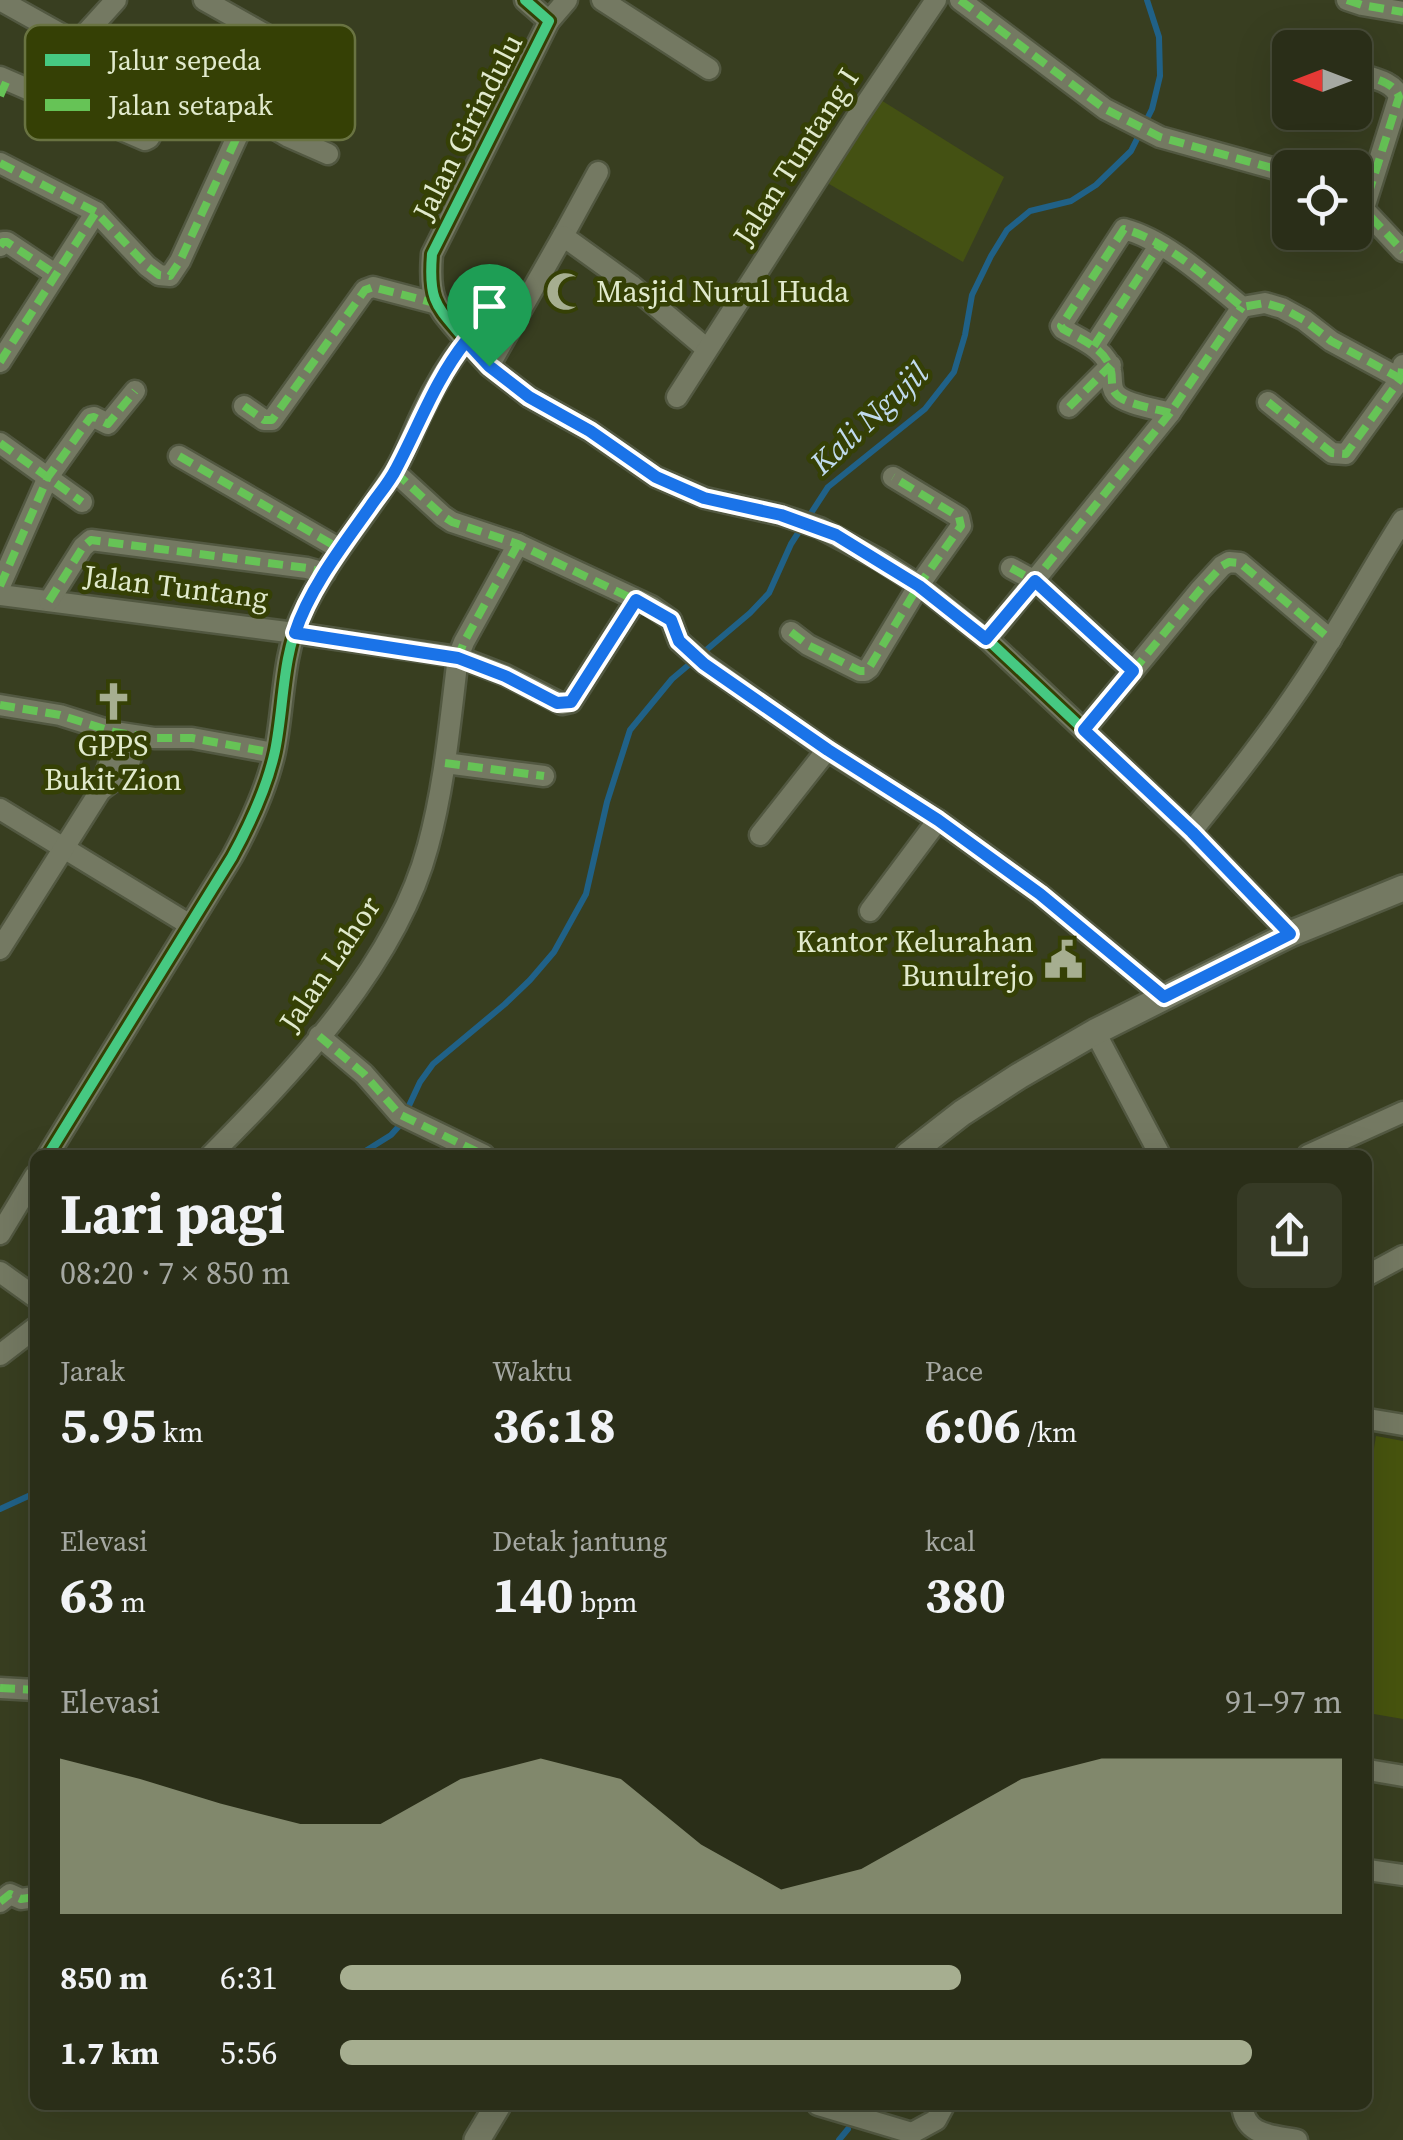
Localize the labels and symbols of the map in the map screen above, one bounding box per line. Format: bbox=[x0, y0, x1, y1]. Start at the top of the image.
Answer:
legend bbox=[25, 25, 355, 140]
street label: Jalan Girindulu bbox=[402, 27, 532, 228]
north arrow bbox=[1272, 30, 1372, 130]
text: Jalur sepeda bbox=[107, 41, 262, 79]
street label: Jalan Tuntang I bbox=[722, 60, 868, 254]
text: Jalan setapak bbox=[107, 86, 273, 124]
pin bbox=[447, 264, 532, 367]
mosque icon: Masjid Nurul Huda bbox=[545, 271, 587, 313]
place label: Masjid Nurul Huda bbox=[596, 271, 850, 312]
water label: Kali Ngujil bbox=[800, 352, 938, 485]
street label: Jalan Tuntang bbox=[80, 555, 271, 618]
church icon: GPPS Bukit Zion bbox=[92, 681, 134, 723]
place label: GPPS Bukit Zion bbox=[44, 725, 182, 800]
street label: Jalan Lahor bbox=[269, 888, 390, 1040]
place label: Kantor Kelurahan Bunulrejo bbox=[796, 921, 1034, 996]
public building icon: Kantor Kelurahan Bunulrejo bbox=[1043, 938, 1085, 980]

